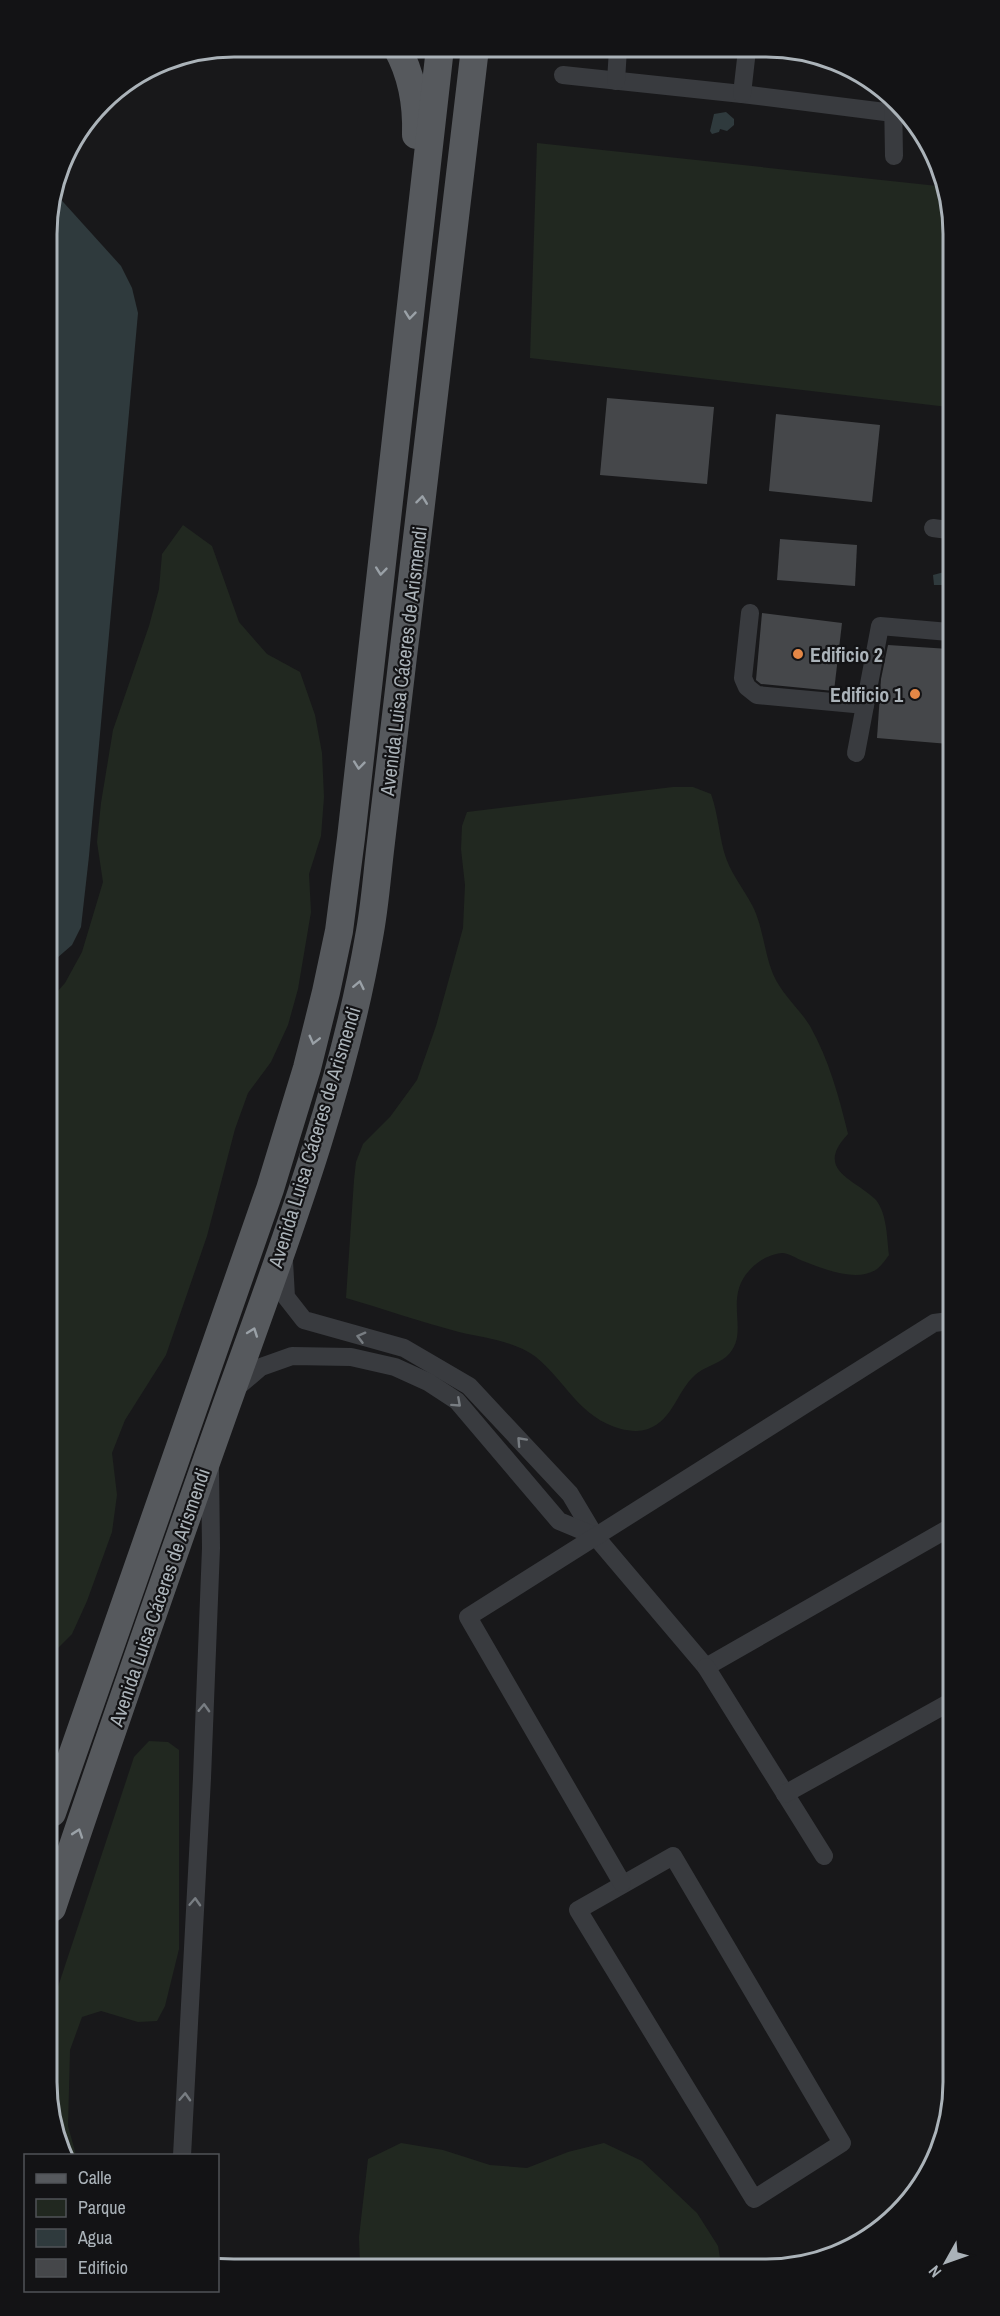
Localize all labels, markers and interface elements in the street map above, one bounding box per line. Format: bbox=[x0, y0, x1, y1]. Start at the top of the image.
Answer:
one-way arrow bbox=[404, 310, 417, 319]
one-way arrow bbox=[415, 496, 427, 505]
street label: Avenida Luisa Cáceres de Arismendi bbox=[373, 525, 433, 798]
one-way arrow bbox=[375, 566, 388, 576]
place label: Edificio 2 bbox=[810, 641, 883, 668]
marker: Edificio 2 bbox=[791, 647, 805, 661]
place label: Edificio 1 bbox=[830, 681, 904, 708]
marker: Edificio 1 bbox=[908, 687, 922, 701]
one-way arrow bbox=[353, 760, 366, 769]
one-way arrow bbox=[352, 980, 365, 990]
street label: Avenida Luisa Cáceres de Arismendi bbox=[261, 1003, 367, 1272]
one-way arrow bbox=[309, 1035, 322, 1045]
one-way arrow bbox=[245, 1327, 258, 1338]
one-way arrow bbox=[356, 1332, 367, 1344]
one-way arrow bbox=[450, 1396, 460, 1407]
one-way arrow bbox=[517, 1438, 528, 1448]
street label: Avenida Luisa Cáceres de Arismendi bbox=[102, 1464, 216, 1731]
one-way arrow bbox=[198, 1703, 211, 1712]
one-way arrow bbox=[70, 1828, 83, 1839]
one-way arrow bbox=[189, 1898, 202, 1907]
one-way arrow bbox=[178, 2093, 191, 2102]
legend bbox=[24, 2154, 219, 2292]
text: Calle bbox=[78, 2165, 112, 2190]
text: Parque bbox=[78, 2195, 126, 2220]
text: Agua bbox=[77, 2225, 112, 2250]
north arrow bbox=[916, 2232, 976, 2292]
text: Edificio bbox=[78, 2255, 128, 2280]
text: N bbox=[923, 2261, 946, 2282]

